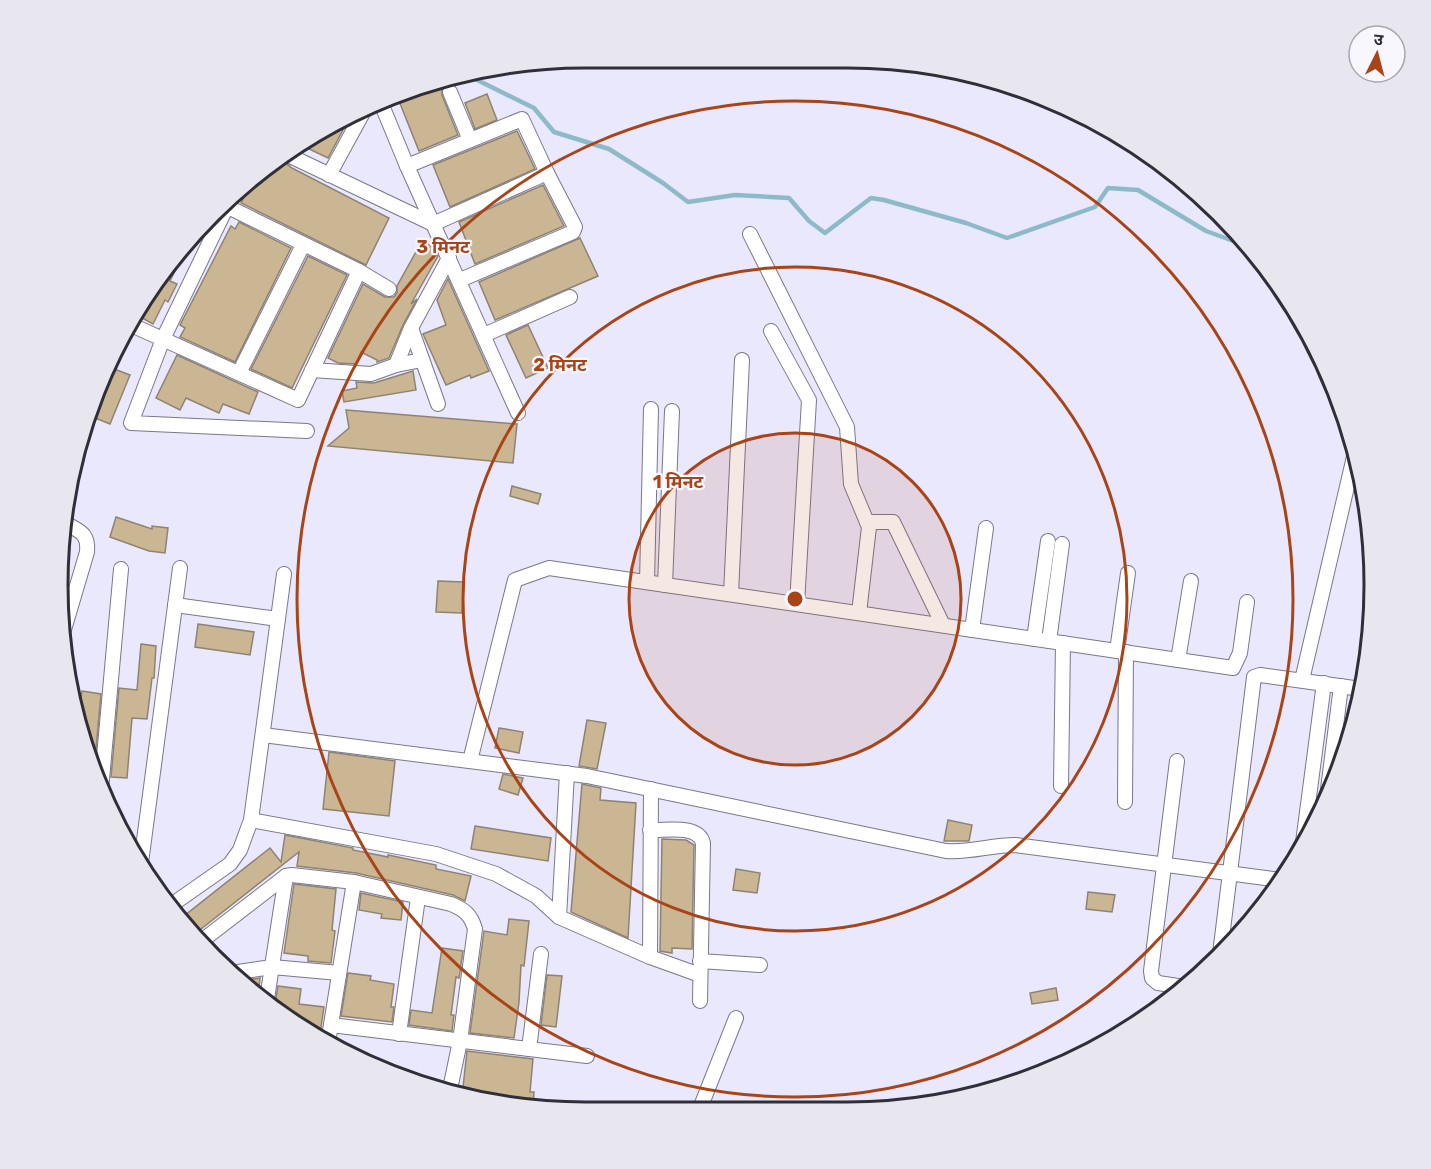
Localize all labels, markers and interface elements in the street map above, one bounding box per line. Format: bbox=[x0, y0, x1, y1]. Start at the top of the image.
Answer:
north arrow bbox=[1347, 24, 1407, 84]
text: उ bbox=[1373, 30, 1385, 50]
text: 3 मिनट bbox=[416, 236, 470, 258]
text: 2 मिनट bbox=[533, 354, 587, 376]
text: 1 मिनट bbox=[653, 471, 704, 493]
centre of rings bbox=[785, 589, 805, 609]

